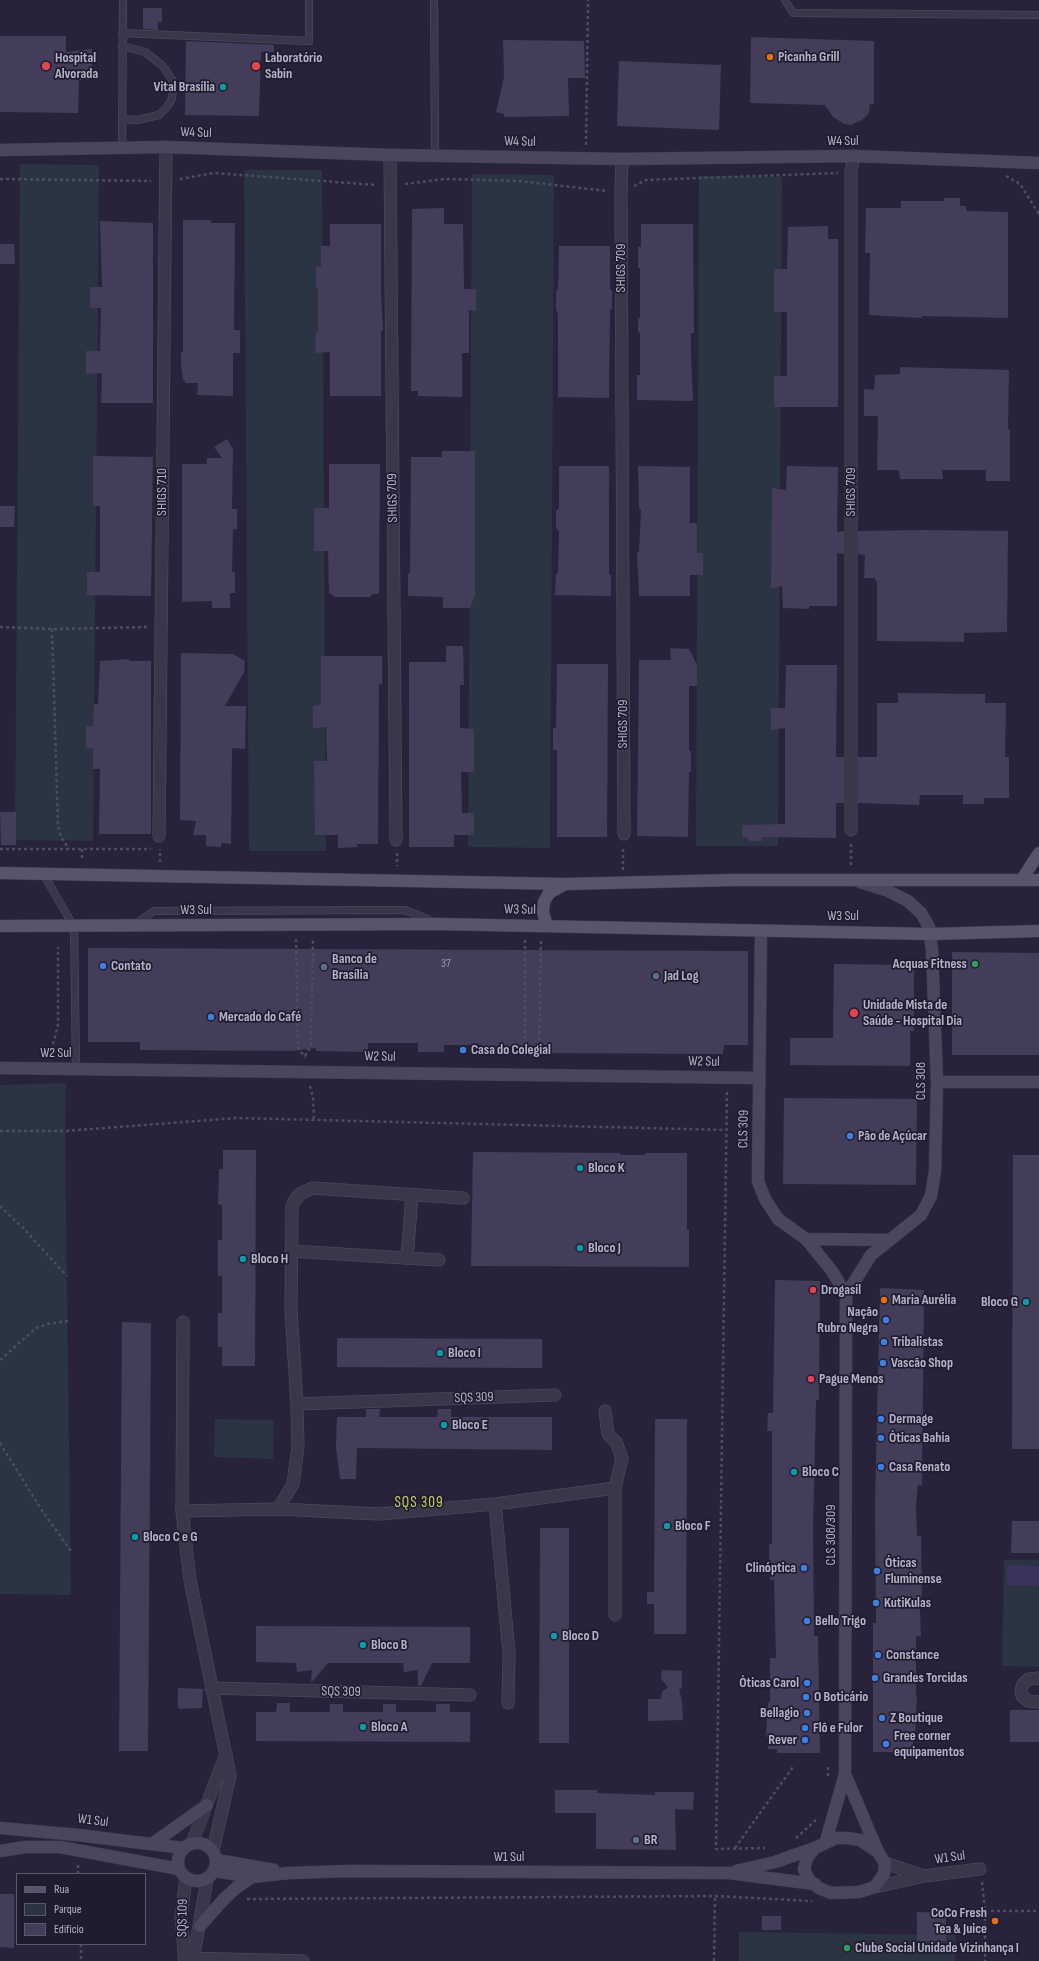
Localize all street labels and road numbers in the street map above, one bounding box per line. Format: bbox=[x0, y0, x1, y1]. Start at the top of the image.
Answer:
street label: W4 Sul bbox=[180, 124, 212, 142]
street label: W4 Sul bbox=[504, 133, 536, 151]
street label: W4 Sul bbox=[827, 133, 859, 149]
street label: SHIGS 709 bbox=[613, 243, 629, 293]
street label: SHIGS 709 bbox=[843, 467, 859, 517]
street label: SHIGS 710 bbox=[154, 468, 170, 516]
street label: SHIGS 709 bbox=[384, 473, 402, 523]
street label: SHIGS 709 bbox=[615, 699, 631, 749]
street label: W3 Sul bbox=[504, 901, 536, 919]
street label: W3 Sul bbox=[180, 902, 212, 918]
street label: W3 Sul bbox=[827, 908, 859, 924]
street label: W2 Sul bbox=[40, 1045, 72, 1061]
street label: W2 Sul bbox=[364, 1048, 396, 1066]
street label: W2 Sul bbox=[688, 1053, 720, 1071]
street label: CLS 308 bbox=[913, 1062, 929, 1100]
street label: CLS 309 bbox=[735, 1110, 753, 1148]
street label: SQS 309 bbox=[454, 1389, 494, 1407]
street label: CLS 308/309 bbox=[823, 1505, 839, 1565]
street label: SQS 309 bbox=[321, 1683, 361, 1701]
street label: W1 Sul bbox=[77, 1811, 109, 1831]
street label: W1 Sul bbox=[934, 1848, 966, 1868]
street label: W1 Sul bbox=[494, 1849, 524, 1865]
street label: SQS 109 bbox=[174, 1899, 192, 1937]

